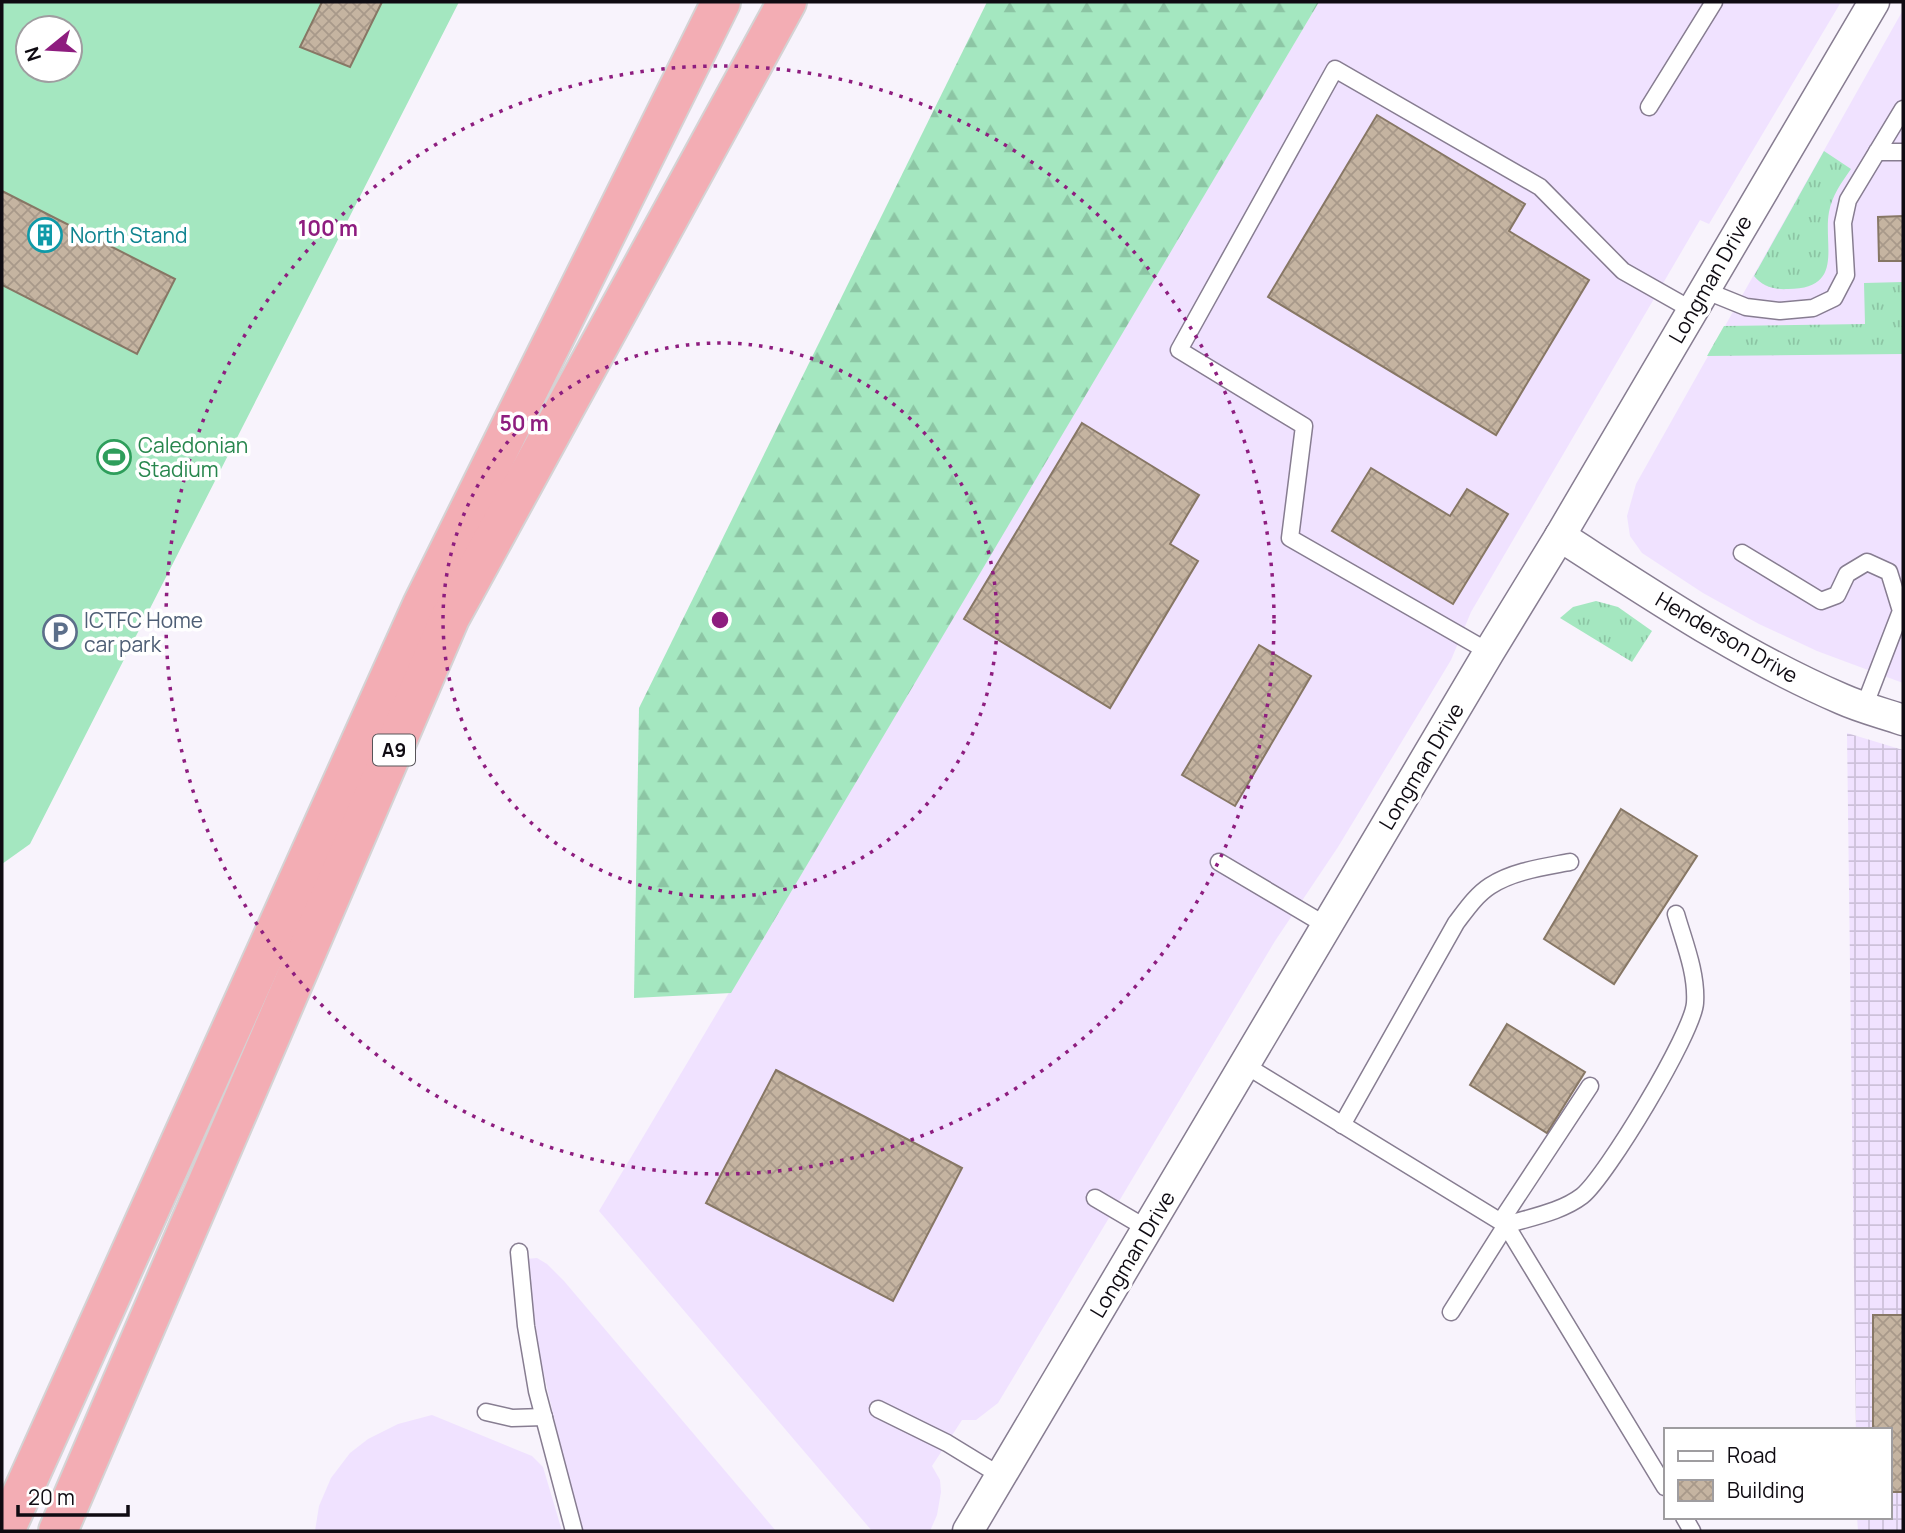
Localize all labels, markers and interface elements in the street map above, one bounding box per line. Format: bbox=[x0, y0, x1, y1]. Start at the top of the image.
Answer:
north arrow bbox=[14, 14, 84, 84]
text: N bbox=[18, 44, 47, 65]
street label: Longman Drive bbox=[1662, 210, 1758, 348]
text: 100 m bbox=[298, 214, 358, 242]
building icon: North Stand bbox=[26, 216, 64, 254]
place label: North Stand bbox=[70, 221, 187, 249]
text: 50 m bbox=[499, 409, 549, 437]
place label: Caledonian Stadium bbox=[138, 431, 248, 483]
sports icon: Caledonian Stadium bbox=[95, 438, 133, 476]
street label: Henderson Drive bbox=[1651, 585, 1803, 689]
place label: ICTFC Home car park bbox=[84, 606, 203, 658]
centre of rings bbox=[708, 608, 732, 632]
parking icon: ICTFC Home car park bbox=[41, 613, 79, 651]
street label: Longman Drive bbox=[1372, 697, 1470, 835]
road number: A9 bbox=[373, 734, 415, 765]
street label: Longman Drive bbox=[1083, 1185, 1181, 1323]
legend bbox=[1664, 1428, 1891, 1519]
text: Road bbox=[1727, 1441, 1777, 1469]
scale bar bbox=[18, 1474, 128, 1518]
text: Building bbox=[1727, 1476, 1804, 1504]
text: 20 m bbox=[28, 1483, 75, 1511]

